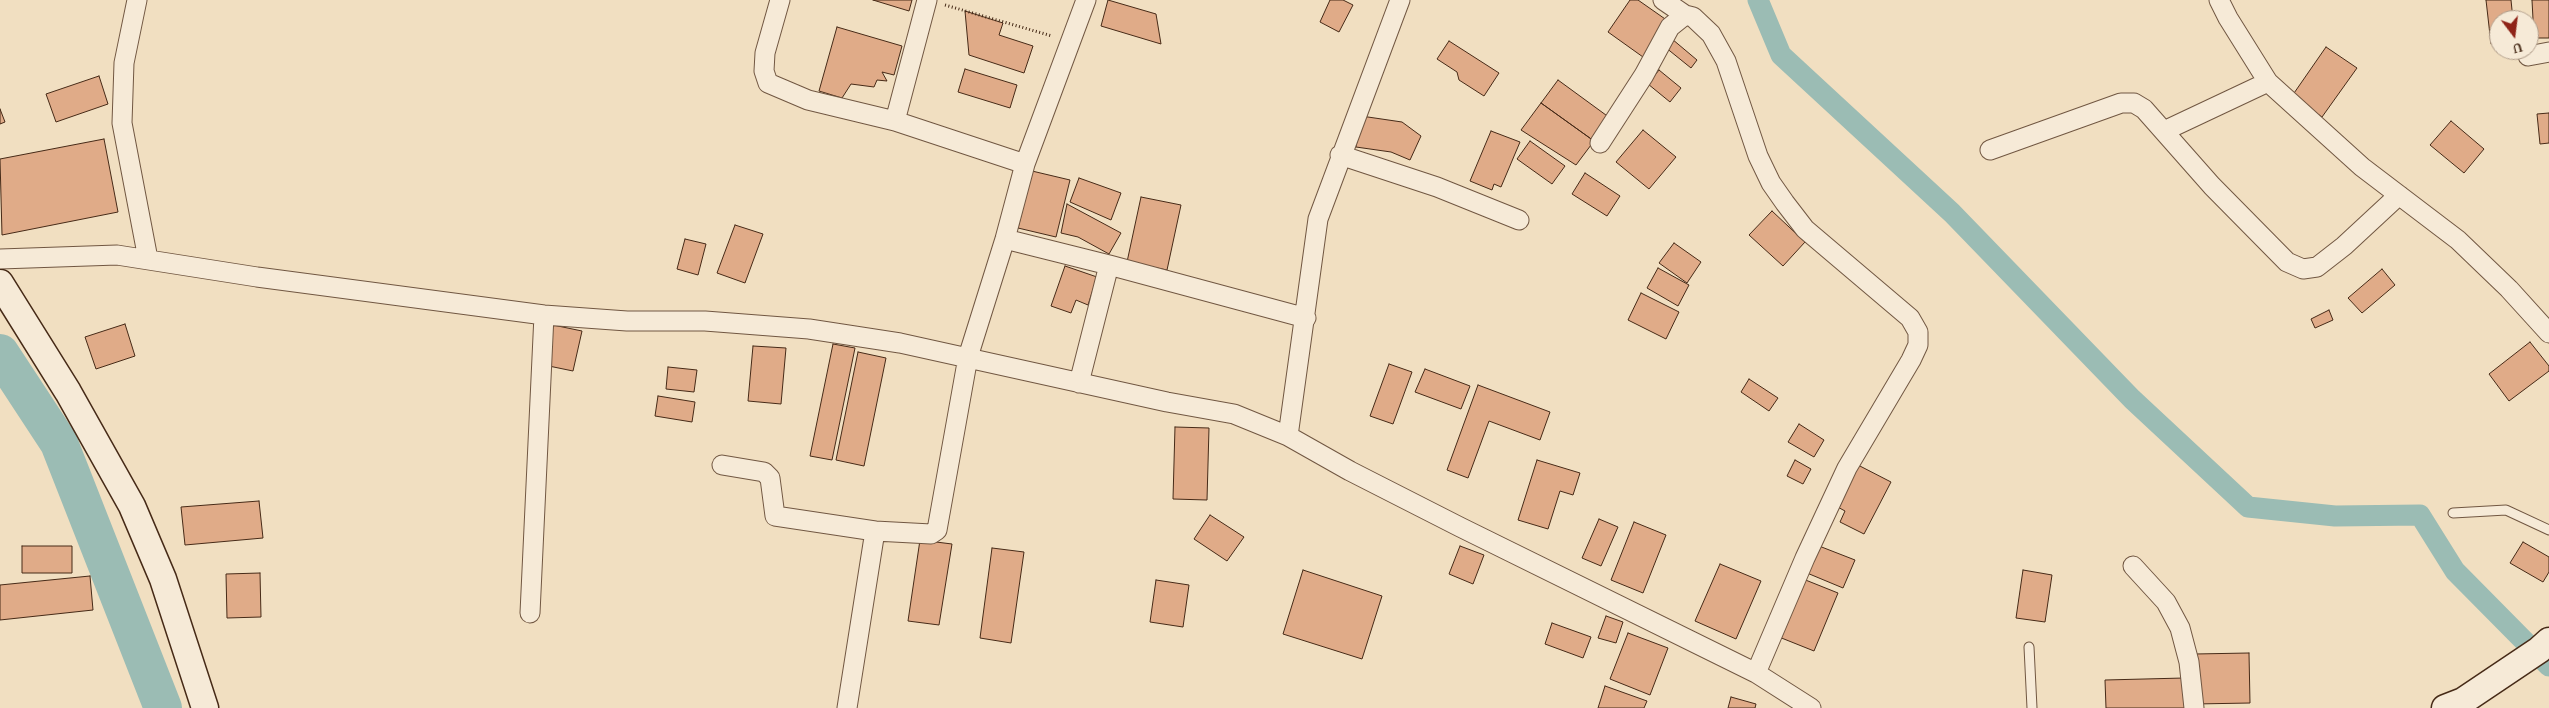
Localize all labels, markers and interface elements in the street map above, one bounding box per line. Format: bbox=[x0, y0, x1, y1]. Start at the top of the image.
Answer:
north arrow bbox=[2489, 10, 2539, 60]
text: U bbox=[2510, 38, 2525, 59]

